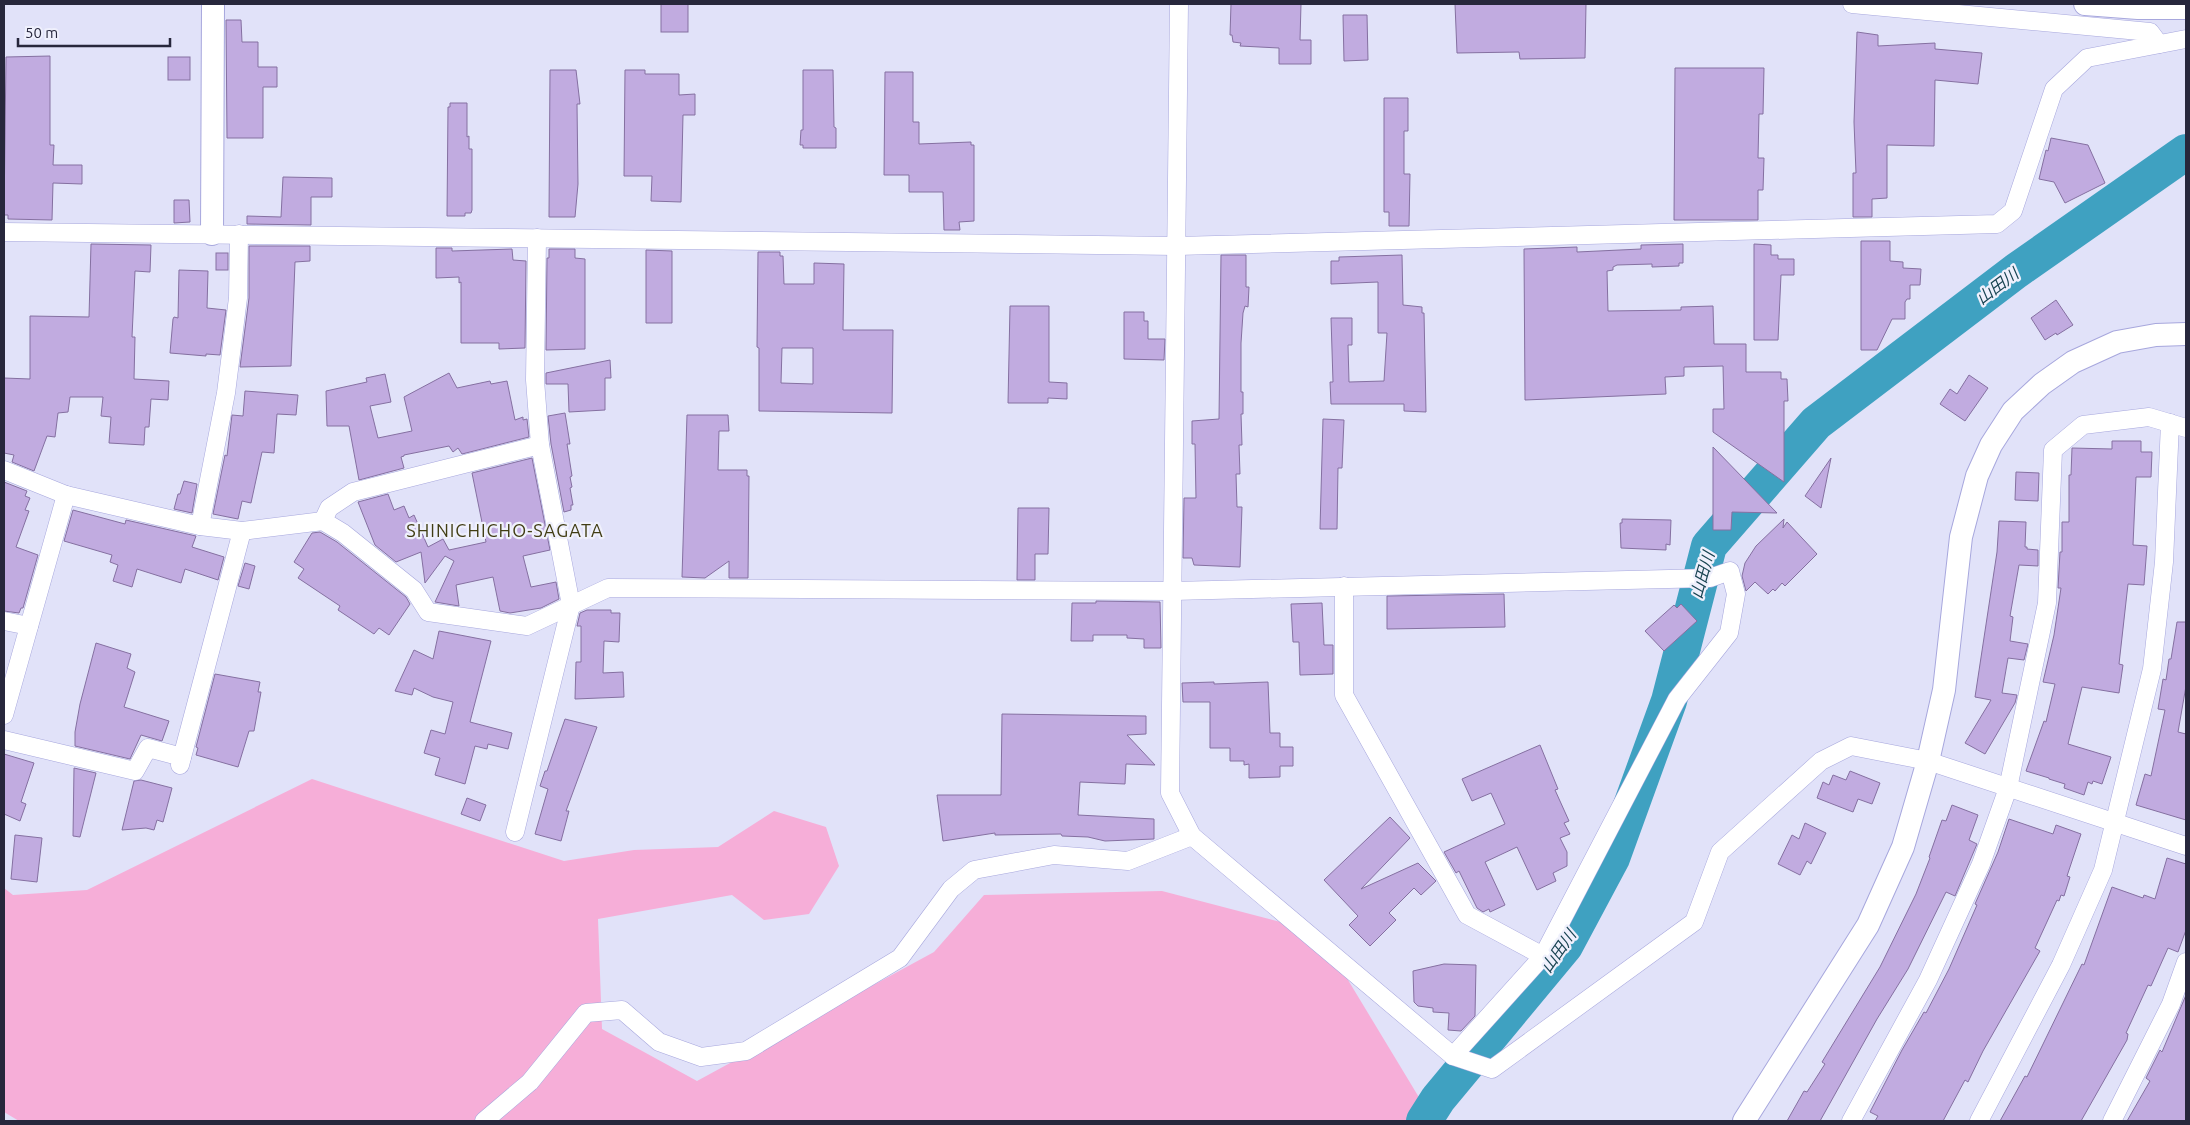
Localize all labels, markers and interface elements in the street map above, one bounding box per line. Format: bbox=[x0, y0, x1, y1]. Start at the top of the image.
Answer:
scale bar bbox=[18, 15, 170, 47]
text: 50 m bbox=[25, 24, 58, 41]
water label: 山田川 bbox=[1972, 263, 2023, 308]
district label: SHINICHICHO-SAGATA bbox=[406, 520, 604, 540]
water label: 山田川 bbox=[1687, 548, 1718, 601]
water label: 山田川 bbox=[1537, 925, 1580, 976]

